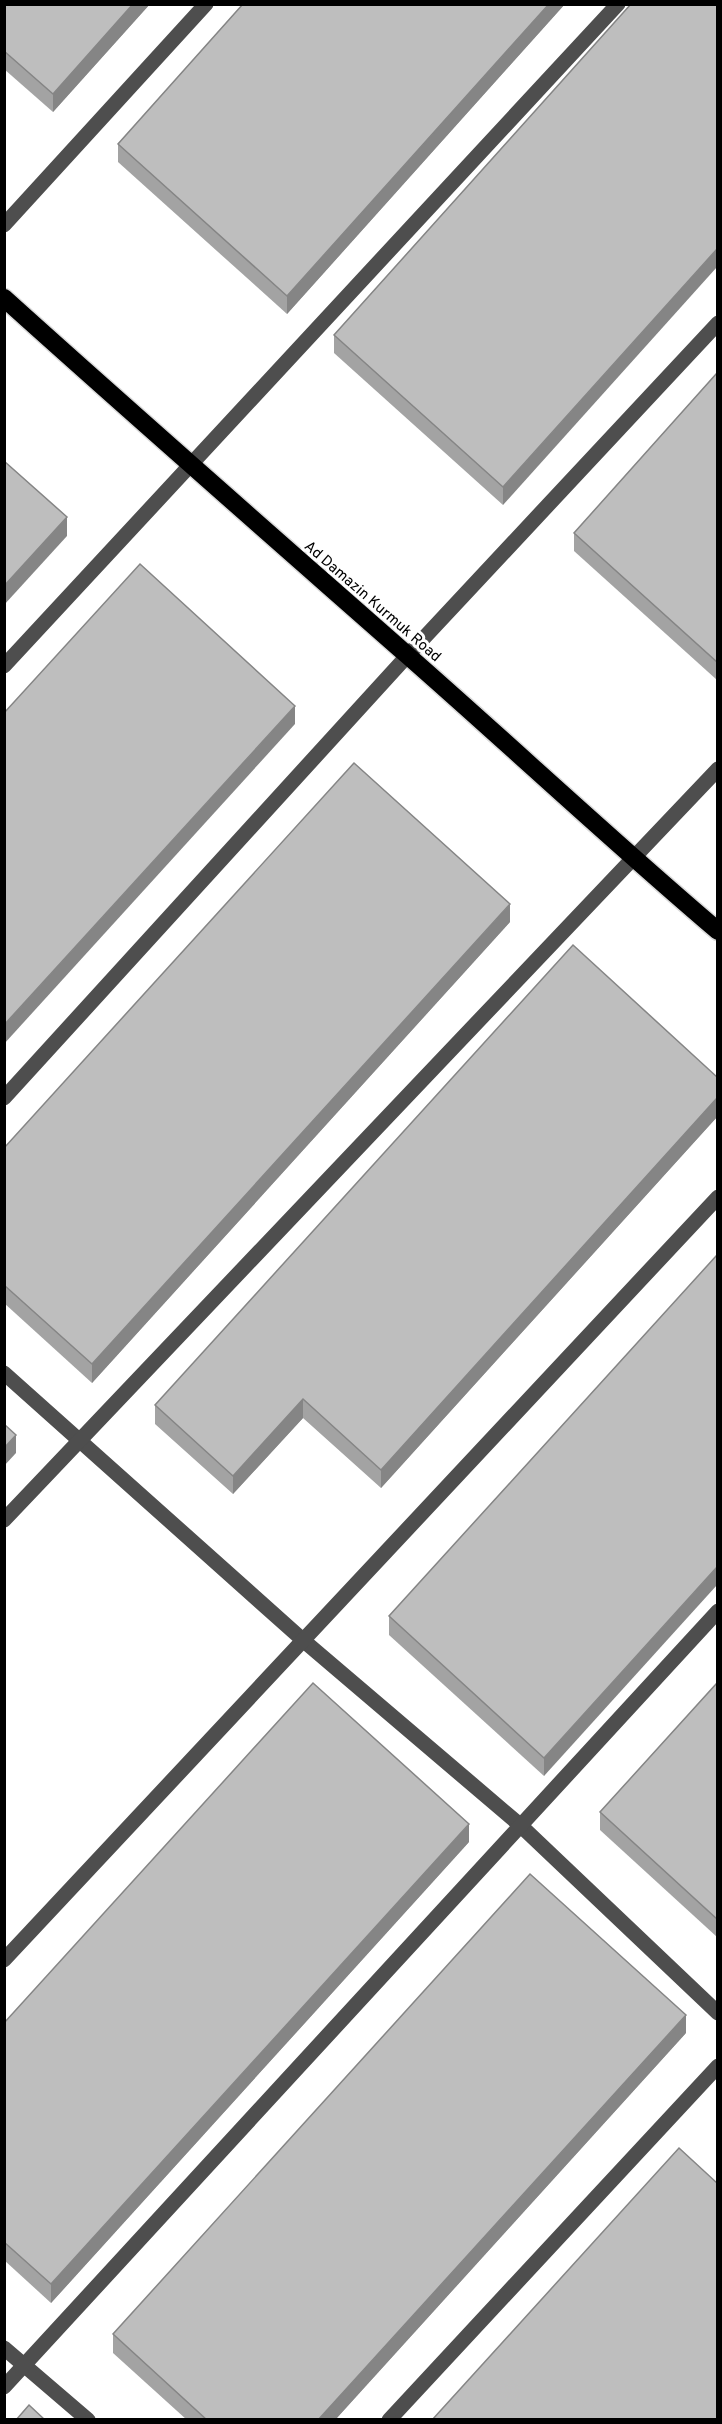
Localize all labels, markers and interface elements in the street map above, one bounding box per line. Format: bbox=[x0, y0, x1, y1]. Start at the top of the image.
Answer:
street label: Ad Damazin Kurmuk Road bbox=[300, 537, 444, 667]

